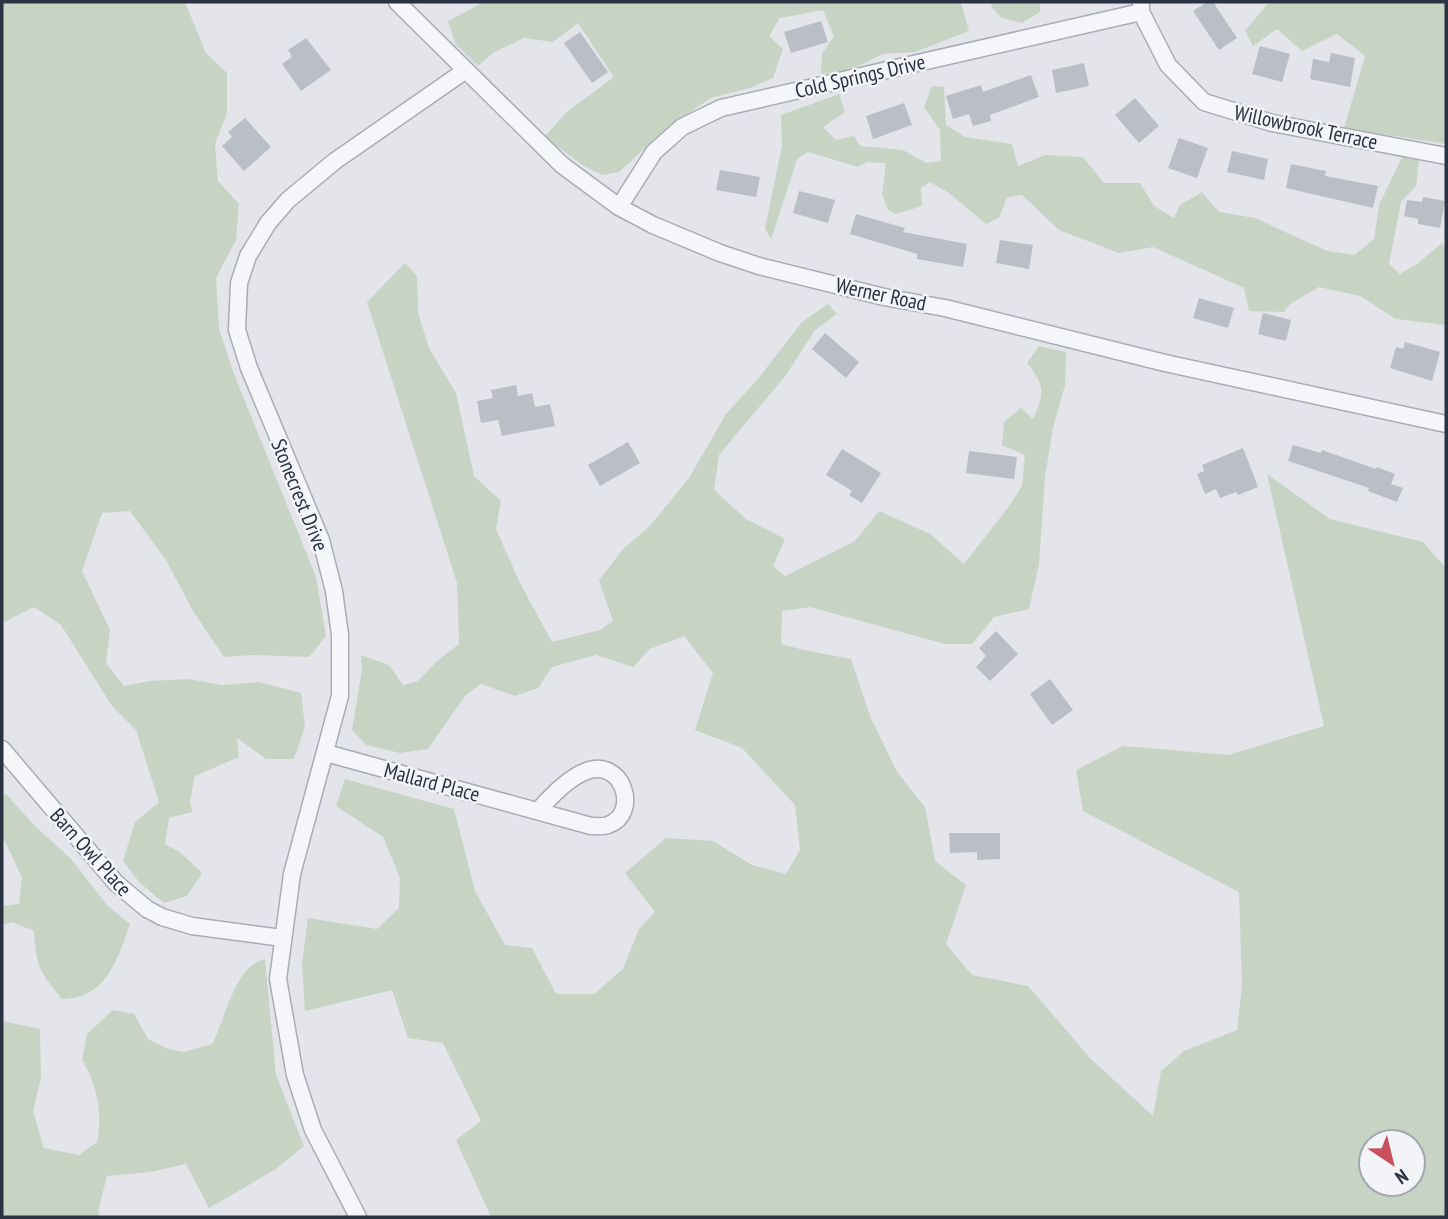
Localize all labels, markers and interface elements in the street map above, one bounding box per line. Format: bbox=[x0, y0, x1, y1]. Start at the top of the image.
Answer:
street label: Cold Springs Drive bbox=[792, 48, 928, 104]
street label: Willowbrook Terrace bbox=[1232, 99, 1380, 155]
street label: Werner Road bbox=[833, 271, 929, 317]
street label: Stonecrest Drive bbox=[265, 435, 335, 555]
street label: Mallard Place bbox=[381, 756, 483, 808]
street label: Barn Owl Place bbox=[44, 802, 138, 902]
north arrow bbox=[1357, 1128, 1427, 1198]
text: N bbox=[1391, 1164, 1413, 1190]

